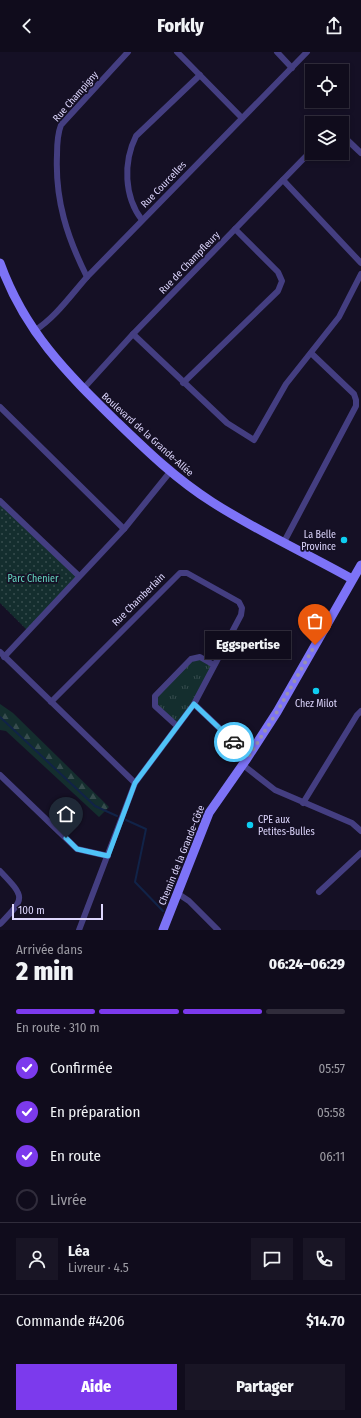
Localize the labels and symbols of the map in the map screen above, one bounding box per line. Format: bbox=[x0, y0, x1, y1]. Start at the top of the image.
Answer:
street label: Rue Champigny bbox=[51, 69, 101, 124]
street label: Rue Courcelles bbox=[139, 159, 189, 210]
street label: Rue de Champfleury bbox=[157, 229, 223, 296]
street label: Boulevard de la Grande-Allée bbox=[99, 390, 196, 479]
place label: La Belle Province bbox=[301, 529, 336, 553]
marker: La Belle Province bbox=[339, 535, 349, 545]
street label: Rue Chamberlain bbox=[110, 571, 168, 629]
park label: Parc Chenier bbox=[8, 573, 59, 585]
pin bbox=[298, 604, 332, 645]
callout: Eggspertise bbox=[205, 631, 291, 659]
marker: Chez Milot bbox=[311, 686, 321, 696]
place label: Chez Milot bbox=[295, 698, 338, 710]
courier bbox=[214, 722, 254, 762]
pin bbox=[49, 797, 83, 838]
street label: Chemin de la Grande-Côte bbox=[156, 804, 208, 907]
place label: CPE aux Petites-Bulles bbox=[258, 814, 315, 838]
marker: CPE aux Petites-Bulles bbox=[245, 820, 255, 830]
scale bar bbox=[12, 902, 103, 921]

